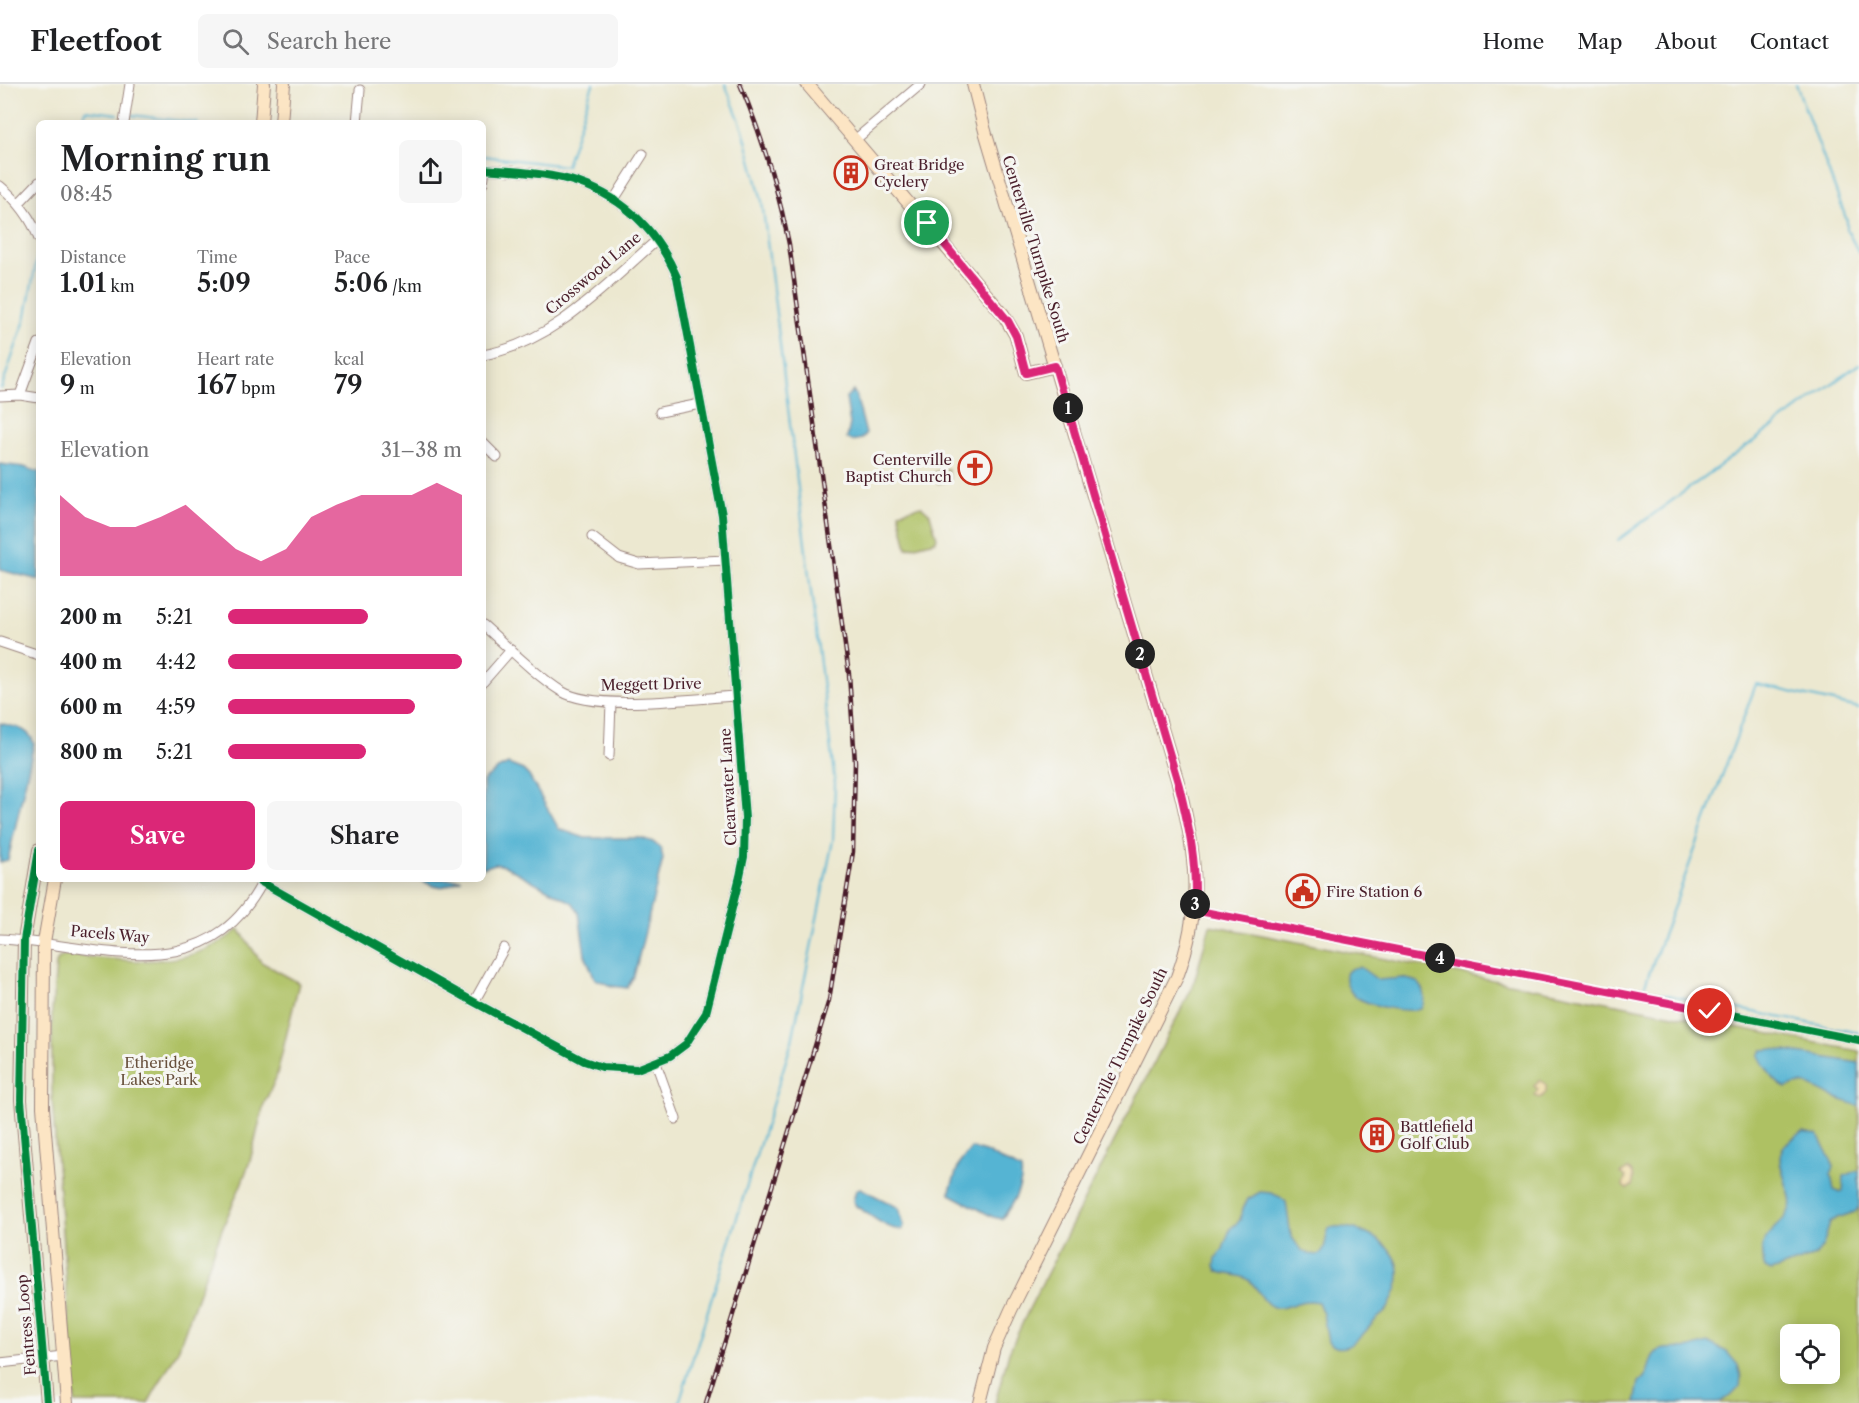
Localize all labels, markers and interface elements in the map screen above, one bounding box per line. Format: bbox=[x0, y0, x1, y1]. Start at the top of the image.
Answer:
search box bbox=[198, 14, 618, 68]
text: Fleetfoot bbox=[30, 24, 162, 58]
icon: search bbox=[219, 25, 252, 58]
text: Search here bbox=[267, 28, 391, 55]
text: Home bbox=[1483, 29, 1544, 54]
text: Map bbox=[1577, 29, 1622, 54]
text: About bbox=[1655, 29, 1717, 54]
text: Contact bbox=[1750, 29, 1829, 54]
text: Morning run bbox=[60, 139, 271, 180]
button: share bbox=[399, 140, 462, 203]
street label: Centerville Turnpike South bbox=[998, 153, 1074, 346]
building icon: Great Bridge Cyclery bbox=[833, 155, 869, 191]
place label: Great Bridge Cyclery bbox=[874, 155, 965, 191]
text: 08:45 bbox=[60, 182, 113, 206]
pin bbox=[901, 197, 952, 248]
icon: arrive bbox=[910, 206, 943, 239]
street label: Crosswood Lane bbox=[541, 227, 645, 319]
text: Distance bbox=[60, 247, 126, 267]
text: Time bbox=[197, 247, 237, 267]
text: Pace bbox=[334, 247, 370, 267]
text: 1.01 bbox=[60, 267, 106, 299]
text: 5:09 bbox=[197, 267, 251, 299]
text: 5:06 bbox=[334, 267, 388, 299]
text: km bbox=[106, 276, 135, 296]
text: /km bbox=[388, 276, 422, 296]
text: Elevation bbox=[60, 349, 131, 369]
text: Heart rate bbox=[197, 349, 274, 369]
text: kcal bbox=[334, 349, 364, 369]
text: 9 bbox=[60, 369, 75, 401]
text: 167 bbox=[197, 369, 237, 401]
text: 79 bbox=[334, 369, 363, 401]
text: m bbox=[75, 378, 95, 398]
text: bpm bbox=[237, 378, 276, 398]
pin: 1 bbox=[1053, 393, 1083, 423]
text: 1 bbox=[1064, 398, 1072, 418]
text: Elevation bbox=[60, 438, 149, 462]
text: 31–38 m bbox=[381, 438, 462, 462]
place label: Centerville Baptist Church bbox=[845, 450, 953, 486]
church icon: Centerville Baptist Church bbox=[957, 450, 993, 486]
text: 200 m bbox=[60, 605, 122, 629]
text: 5:21 bbox=[156, 605, 192, 629]
pin: 2 bbox=[1125, 639, 1155, 669]
text: 2 bbox=[1135, 644, 1145, 664]
text: 400 m bbox=[60, 650, 122, 674]
text: 4:42 bbox=[156, 650, 196, 674]
street label: Meggett Drive bbox=[600, 674, 702, 694]
text: 600 m bbox=[60, 695, 122, 719]
text: 4:59 bbox=[156, 695, 196, 719]
street label: Clearwater Lane bbox=[715, 728, 741, 846]
text: 800 m bbox=[60, 740, 123, 764]
text: 5:21 bbox=[156, 740, 192, 764]
button: Save bbox=[60, 801, 255, 870]
button: Share bbox=[267, 801, 462, 870]
public building icon: Fire Station 6 bbox=[1285, 873, 1321, 909]
place label: Fire Station 6 bbox=[1326, 882, 1422, 901]
pin: 3 bbox=[1180, 889, 1210, 919]
text: 3 bbox=[1190, 894, 1200, 914]
street label: Pacels Way bbox=[70, 921, 151, 947]
pin: 4 bbox=[1425, 943, 1455, 973]
text: 4 bbox=[1435, 948, 1445, 968]
street label: Centerville Turnpike South bbox=[1069, 964, 1172, 1148]
pin bbox=[1684, 985, 1735, 1036]
icon: check bbox=[1693, 994, 1726, 1027]
park label: Etheridge Lakes Park bbox=[120, 1053, 199, 1089]
building icon: Battlefield Golf Club bbox=[1359, 1117, 1395, 1153]
place label: Battlefield Golf Club bbox=[1400, 1117, 1473, 1153]
street label: Fentress Loop bbox=[12, 1274, 40, 1376]
map controls bbox=[1780, 1324, 1840, 1384]
button: locate bbox=[1780, 1324, 1840, 1384]

